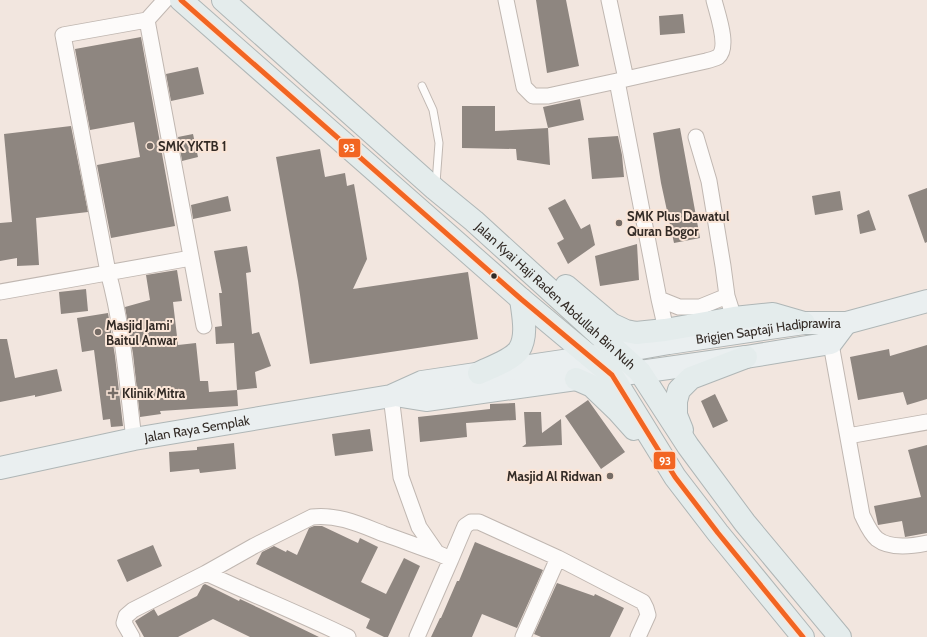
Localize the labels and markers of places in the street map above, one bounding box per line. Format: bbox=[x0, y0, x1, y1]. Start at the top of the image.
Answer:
place label: SMK YKTB 1 bbox=[158, 138, 226, 154]
marker: SMK YKTB 1 bbox=[145, 141, 155, 151]
place label: SMK Plus Dawatul Quran Bogor bbox=[627, 208, 730, 239]
marker: SMK Plus Dawatul Quran Bogor bbox=[614, 218, 624, 228]
unlabelled marker bbox=[489, 271, 499, 281]
place label: Masjid Jami' Baitul Anwar bbox=[106, 317, 178, 348]
marker: Masjid Jami' Baitul Anwar bbox=[93, 327, 103, 337]
place label: Klinik Mitra bbox=[122, 385, 186, 401]
marker: Klinik Mitra bbox=[107, 387, 119, 399]
place label: Masjid Al Ridwan bbox=[507, 468, 602, 484]
marker: Masjid Al Ridwan bbox=[605, 471, 615, 481]

